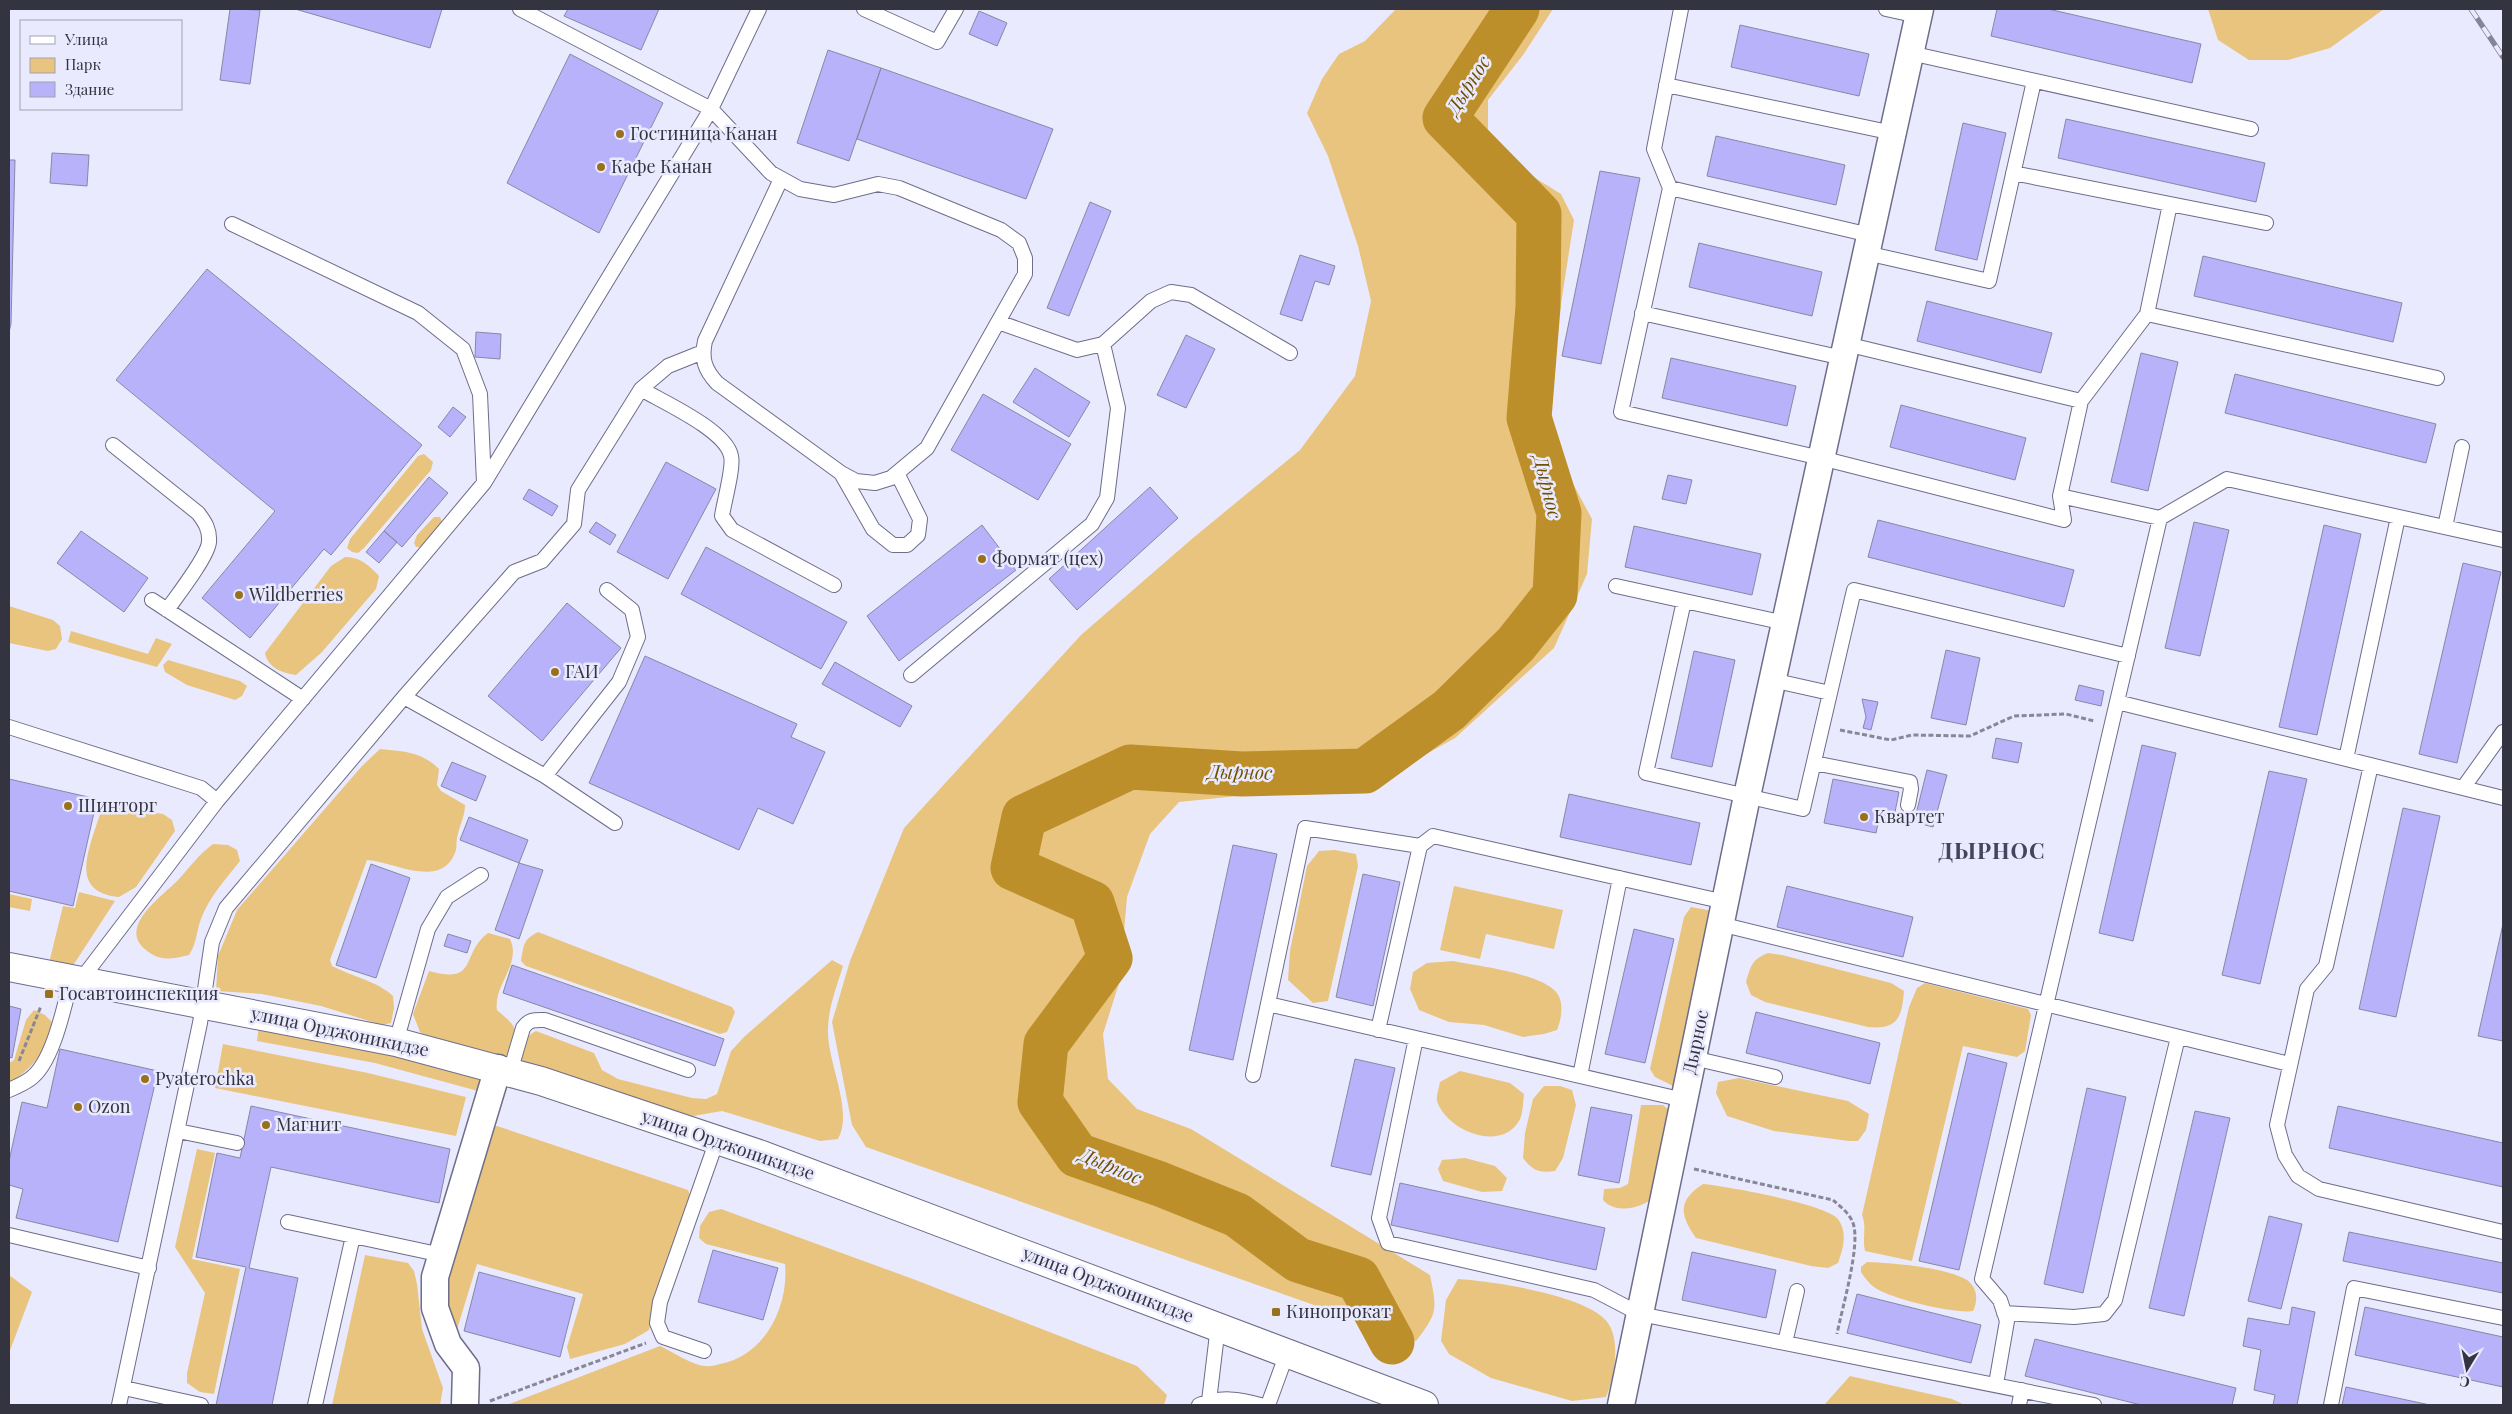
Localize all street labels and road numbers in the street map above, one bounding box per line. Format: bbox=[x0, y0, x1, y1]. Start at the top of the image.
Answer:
street label: улица Орджоникидзе bbox=[248, 1000, 431, 1062]
street label: Дырнос bbox=[1677, 1007, 1714, 1076]
street label: улица Орджоникидзе bbox=[638, 1103, 818, 1185]
street label: улица Орджоникидзе bbox=[1018, 1240, 1197, 1328]

